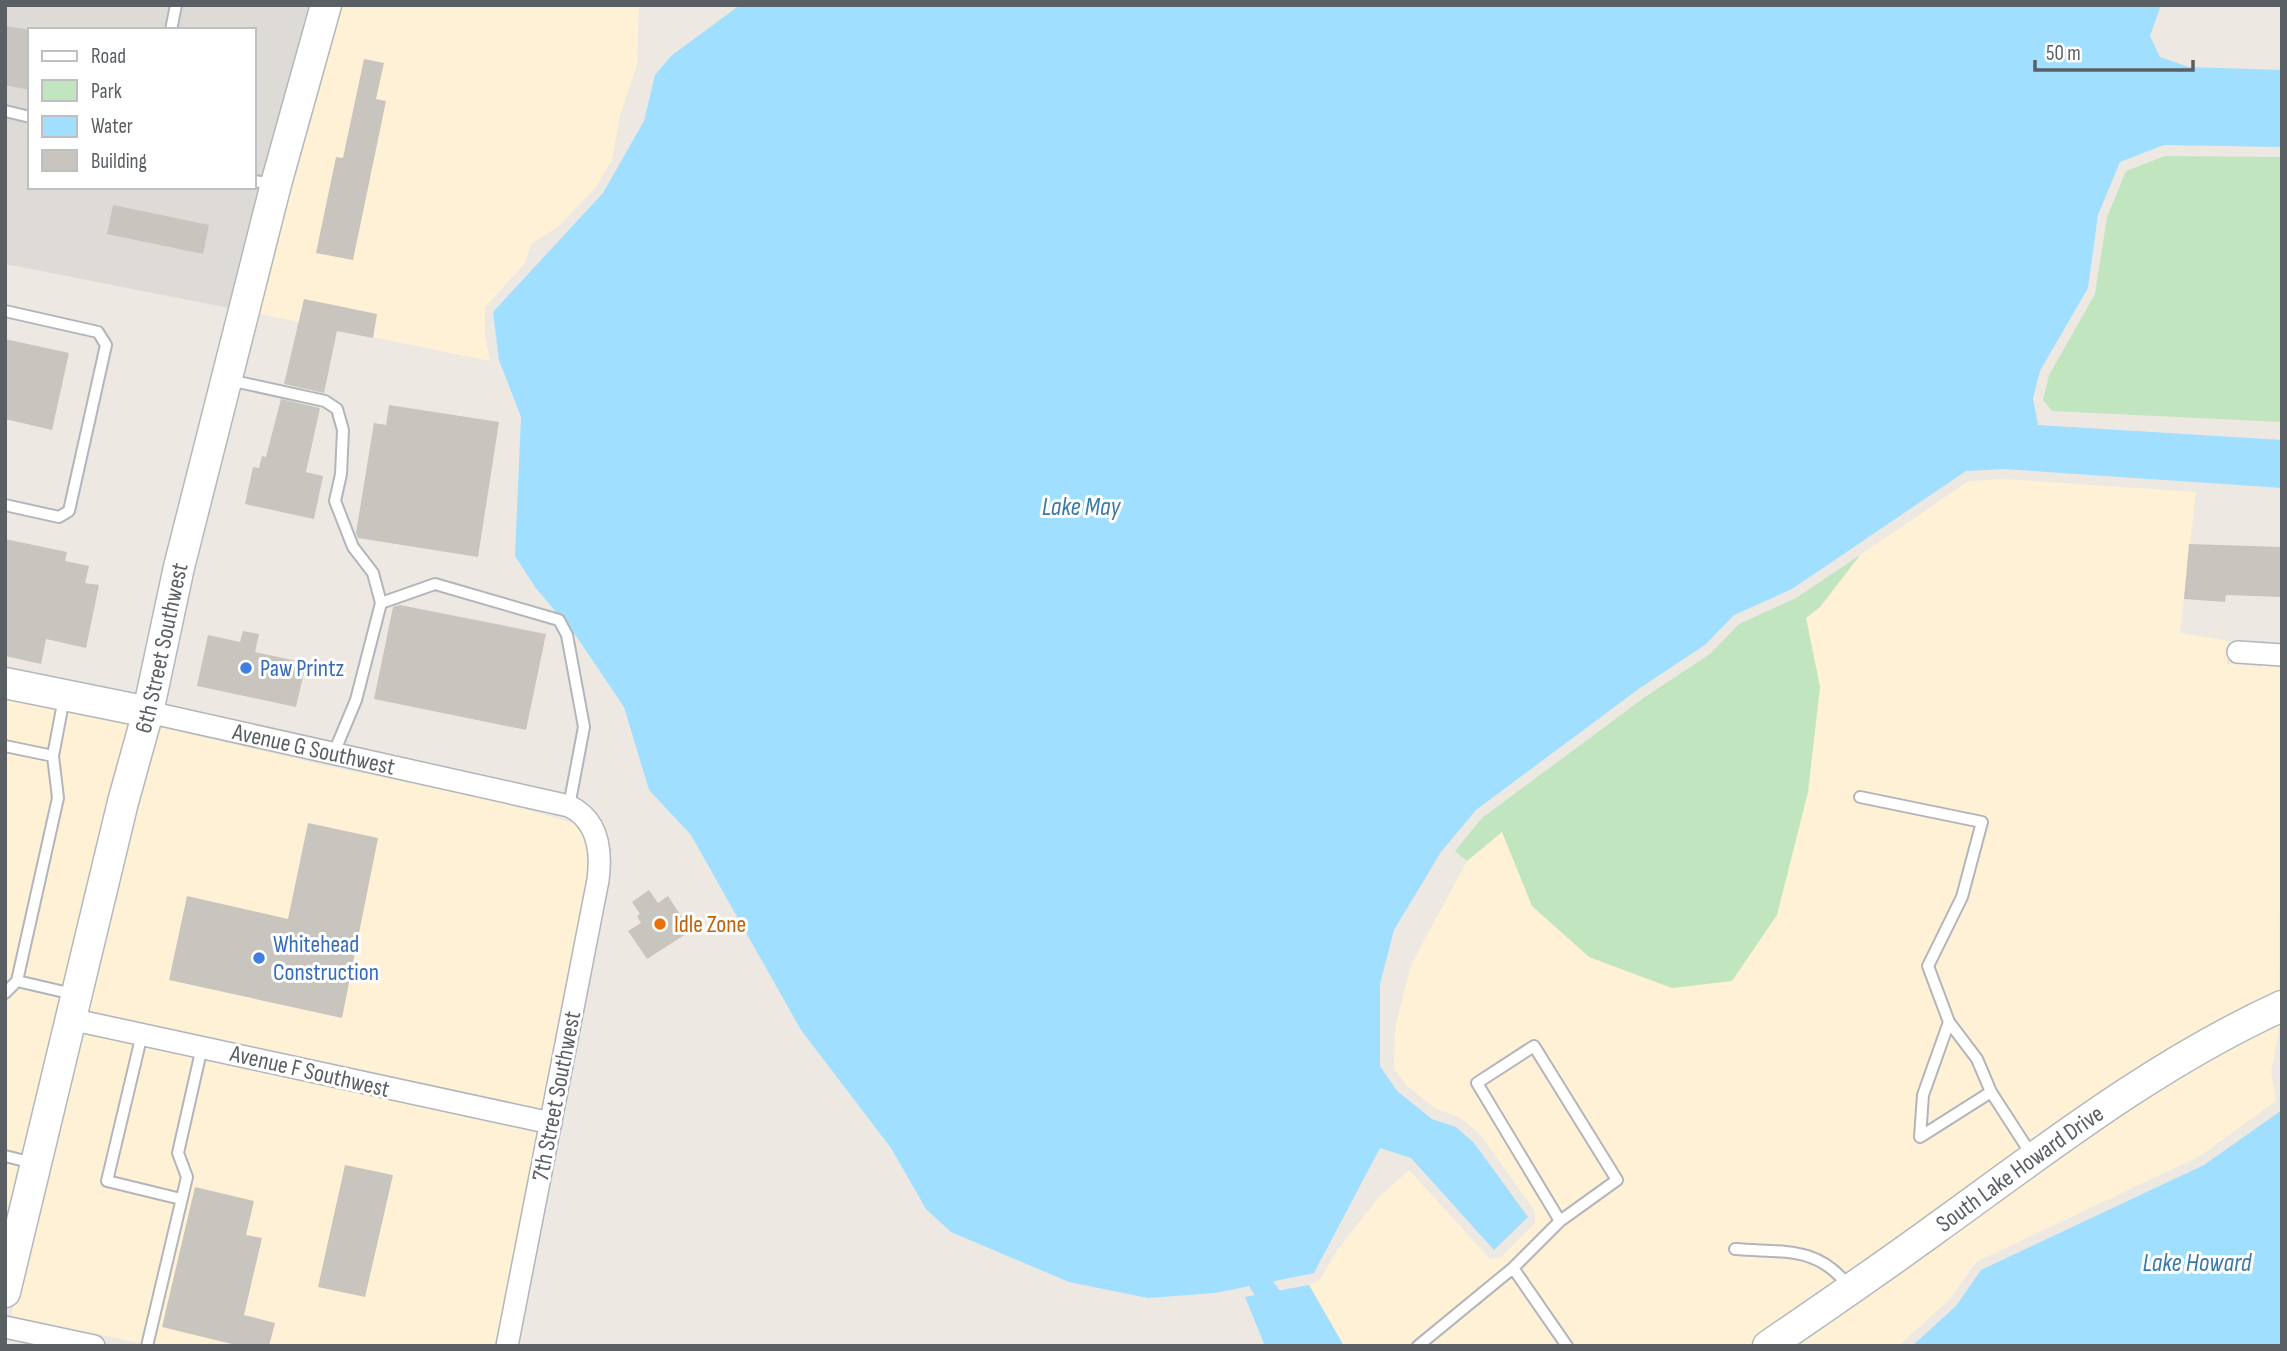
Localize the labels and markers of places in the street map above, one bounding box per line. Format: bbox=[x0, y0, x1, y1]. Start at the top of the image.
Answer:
place label: Paw Printz bbox=[260, 654, 345, 683]
marker: Paw Printz bbox=[238, 660, 254, 676]
place label: Idle Zone bbox=[674, 910, 746, 939]
marker: Idle Zone bbox=[652, 916, 668, 932]
place label: Whitehead Construction bbox=[273, 930, 379, 987]
marker: Whitehead Construction bbox=[251, 950, 267, 966]

